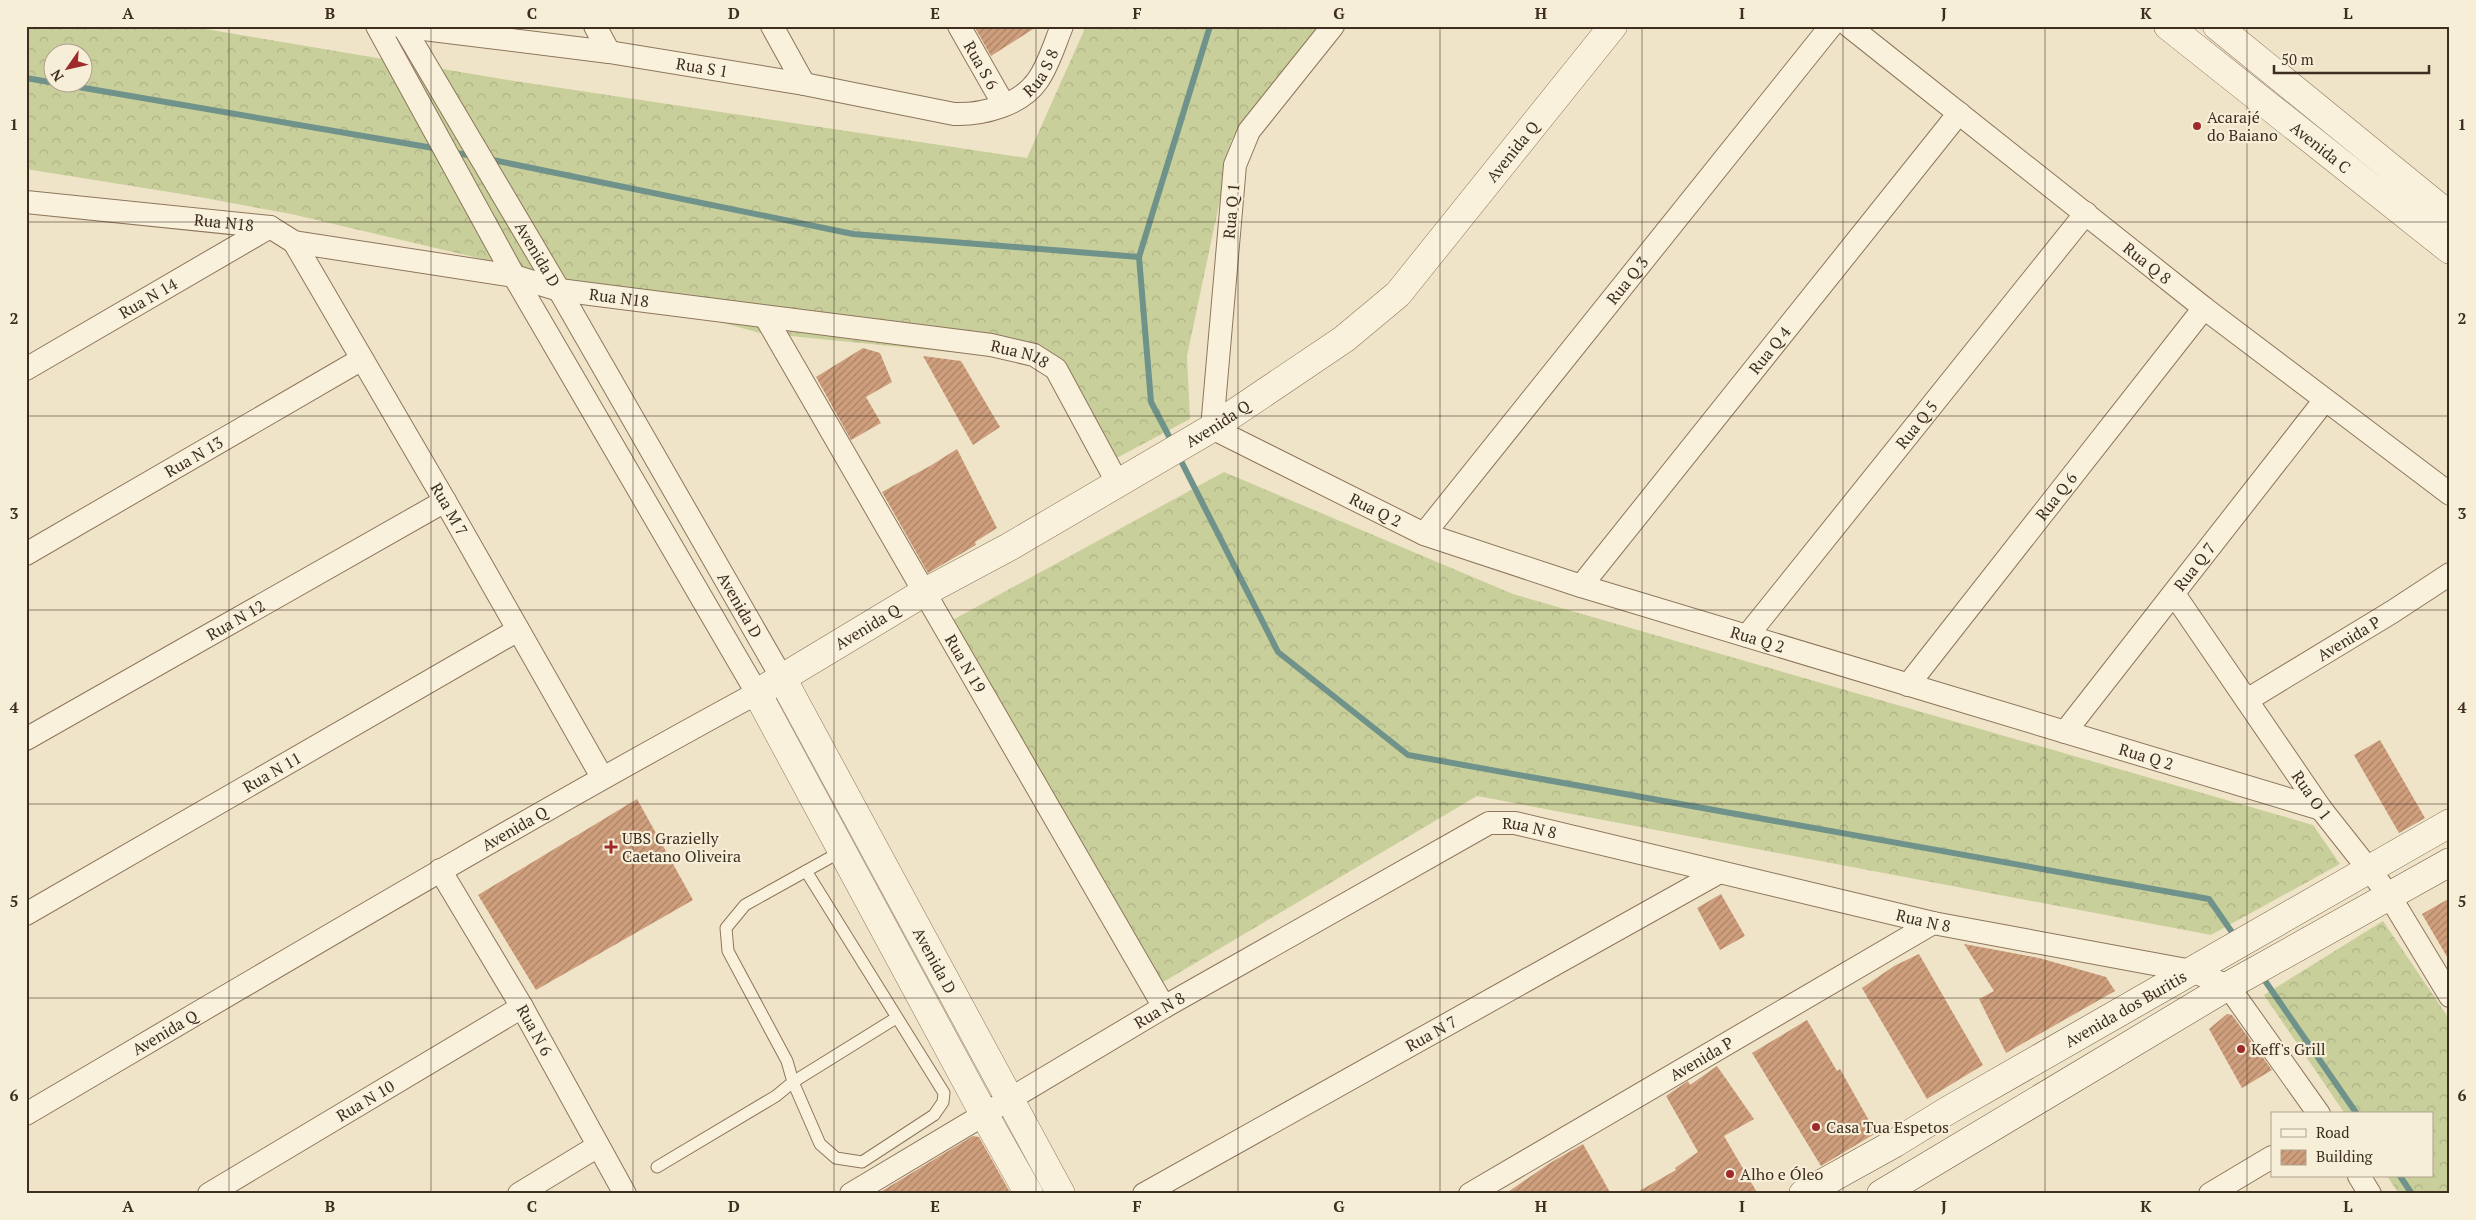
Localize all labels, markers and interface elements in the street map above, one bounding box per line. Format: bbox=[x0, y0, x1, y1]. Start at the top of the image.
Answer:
text: A bbox=[122, 2, 134, 24]
text: B bbox=[325, 2, 335, 24]
text: C bbox=[527, 2, 537, 24]
text: D bbox=[728, 2, 740, 24]
text: E bbox=[930, 2, 940, 24]
text: F bbox=[1132, 2, 1142, 24]
text: G bbox=[1333, 2, 1345, 24]
text: H bbox=[1535, 2, 1547, 24]
text: I bbox=[1739, 2, 1745, 24]
text: J bbox=[1941, 2, 1947, 24]
text: K bbox=[2140, 2, 2152, 24]
text: L bbox=[2343, 2, 2353, 24]
street label: Rua S 6 bbox=[959, 37, 1004, 94]
north arrow bbox=[42, 42, 92, 92]
scale bar bbox=[2274, 42, 2428, 74]
street label: Rua S 8 bbox=[1018, 46, 1063, 102]
text: 50 m bbox=[2281, 49, 2314, 69]
street label: Rua S 1 bbox=[675, 52, 730, 82]
text: N bbox=[46, 66, 68, 85]
place label: Acarajé do Baiano bbox=[2207, 106, 2278, 146]
text: 1 bbox=[9, 113, 19, 135]
text: 1 bbox=[2457, 113, 2467, 135]
street label: Avenida Q bbox=[1481, 115, 1544, 187]
street label: Avenida C bbox=[2286, 117, 2355, 178]
marker: Acarajé do Baiano bbox=[2191, 120, 2203, 132]
street label: Rua Q 1 bbox=[1218, 182, 1244, 240]
street label: Rua N18 bbox=[193, 208, 255, 236]
street label: Avenida D bbox=[510, 217, 566, 291]
street label: Rua Q 8 bbox=[2119, 237, 2176, 289]
street label: Rua Q 3 bbox=[1601, 252, 1653, 309]
street label: Rua N 14 bbox=[115, 272, 181, 324]
street label: Rua N18 bbox=[588, 283, 650, 312]
text: 2 bbox=[9, 307, 19, 329]
text: 2 bbox=[2457, 307, 2467, 329]
street label: Rua Q 4 bbox=[1744, 321, 1796, 379]
street label: Rua N18 bbox=[989, 334, 1054, 373]
street label: Avenida Q bbox=[1181, 394, 1255, 452]
street label: Rua Q 5 bbox=[1890, 396, 1942, 453]
street label: Rua N 13 bbox=[161, 431, 227, 482]
street label: Rua Q 6 bbox=[2030, 467, 2082, 525]
street label: Rua M 7 bbox=[426, 478, 473, 539]
street label: Rua Q 2 bbox=[1346, 487, 1405, 532]
text: 3 bbox=[9, 502, 19, 524]
text: 3 bbox=[2457, 502, 2467, 524]
street label: Rua Q 7 bbox=[2169, 538, 2220, 595]
street label: Avenida D bbox=[713, 568, 768, 642]
street label: Rua N 12 bbox=[202, 595, 269, 645]
street label: Avenida Q bbox=[831, 598, 905, 655]
street label: Avenida P bbox=[2313, 611, 2385, 666]
street label: Rua Q 2 bbox=[1728, 621, 1787, 658]
street label: Rua N 19 bbox=[940, 630, 991, 697]
text: 4 bbox=[9, 696, 19, 718]
text: 4 bbox=[2457, 696, 2467, 718]
street label: Rua Q 2 bbox=[2116, 738, 2176, 775]
street label: Rua N 11 bbox=[239, 746, 305, 798]
street label: Rua O 1 bbox=[2287, 766, 2337, 825]
street label: Avenida Q bbox=[478, 800, 553, 856]
street label: Rua N 8 bbox=[1502, 812, 1559, 844]
place label: UBS Grazielly Caetano Oliveira bbox=[622, 827, 741, 867]
marker: UBS Grazielly Caetano Oliveira bbox=[604, 840, 618, 854]
text: 5 bbox=[9, 890, 19, 912]
text: 5 bbox=[2457, 890, 2467, 912]
street label: Rua N 8 bbox=[1894, 904, 1953, 937]
street label: Avenida D bbox=[908, 923, 962, 997]
street label: Avenida dos Buritis bbox=[2061, 965, 2191, 1052]
street label: Rua N 8 bbox=[1130, 987, 1189, 1034]
street label: Rua N 6 bbox=[512, 1000, 558, 1060]
street label: Avenida Q bbox=[128, 1004, 203, 1060]
street label: Rua N 7 bbox=[1402, 1010, 1461, 1057]
street label: Avenida P bbox=[1665, 1031, 1737, 1086]
place label: Keff's Grill bbox=[2251, 1038, 2326, 1060]
marker: Keff's Grill bbox=[2235, 1043, 2247, 1055]
street label: Rua N 10 bbox=[332, 1075, 398, 1127]
text: 6 bbox=[9, 1084, 19, 1106]
text: 6 bbox=[2457, 1084, 2467, 1106]
legend bbox=[2271, 1112, 2434, 1178]
place label: Casa Tua Espetos bbox=[1826, 1116, 1949, 1138]
marker: Casa Tua Espetos bbox=[1810, 1121, 1822, 1133]
text: Road bbox=[2316, 1122, 2349, 1142]
text: Building bbox=[2316, 1146, 2374, 1166]
place label: Alho e Óleo bbox=[1740, 1163, 1824, 1185]
marker: Alho e Óleo bbox=[1724, 1168, 1736, 1180]
text: A bbox=[122, 1195, 134, 1217]
text: B bbox=[325, 1195, 335, 1217]
text: C bbox=[527, 1195, 537, 1217]
text: D bbox=[728, 1195, 740, 1217]
text: E bbox=[930, 1195, 940, 1217]
text: F bbox=[1132, 1195, 1142, 1217]
text: G bbox=[1333, 1195, 1345, 1217]
text: H bbox=[1535, 1195, 1547, 1217]
text: I bbox=[1739, 1195, 1745, 1217]
text: J bbox=[1941, 1195, 1947, 1217]
text: K bbox=[2140, 1195, 2152, 1217]
text: L bbox=[2343, 1195, 2353, 1217]

